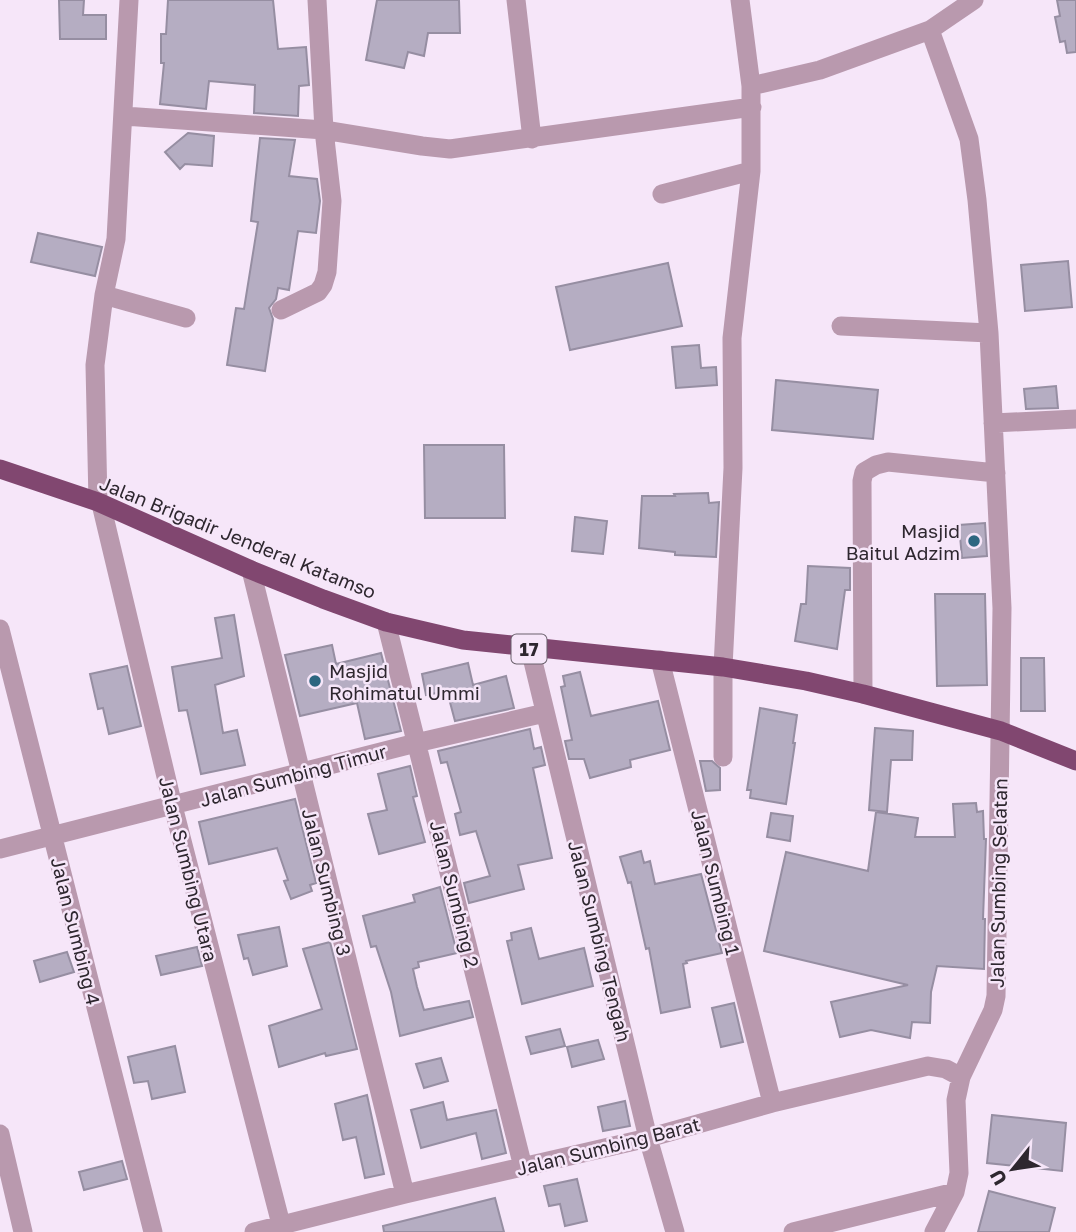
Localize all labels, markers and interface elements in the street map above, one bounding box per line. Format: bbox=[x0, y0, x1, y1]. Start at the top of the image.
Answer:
street label: Jalan Brigadir Jenderal Katamso bbox=[96, 471, 380, 603]
place label: Masjid Baitul Adzim bbox=[846, 519, 960, 564]
marker: Masjid Baitul Adzim bbox=[966, 533, 982, 549]
road number: 17 bbox=[512, 634, 546, 664]
place label: Masjid Rohimatul Ummi bbox=[329, 659, 480, 704]
marker: Masjid Rohimatul Ummi bbox=[307, 673, 323, 689]
street label: Jalan Sumbing Timur bbox=[197, 739, 390, 811]
street label: Jalan Sumbing Utara bbox=[155, 774, 223, 964]
street label: Jalan Sumbing Selatan bbox=[985, 778, 1011, 988]
street label: Jalan Sumbing 3 bbox=[298, 806, 356, 958]
street label: Jalan Sumbing 1 bbox=[687, 807, 745, 957]
street label: Jalan Sumbing 2 bbox=[426, 818, 484, 970]
street label: Jalan Sumbing Tengah bbox=[564, 838, 636, 1044]
street label: Jalan Sumbing 4 bbox=[47, 855, 105, 1007]
street label: Jalan Sumbing Barat bbox=[514, 1112, 702, 1180]
north arrow bbox=[978, 1134, 1048, 1204]
text: U bbox=[984, 1166, 1011, 1190]

